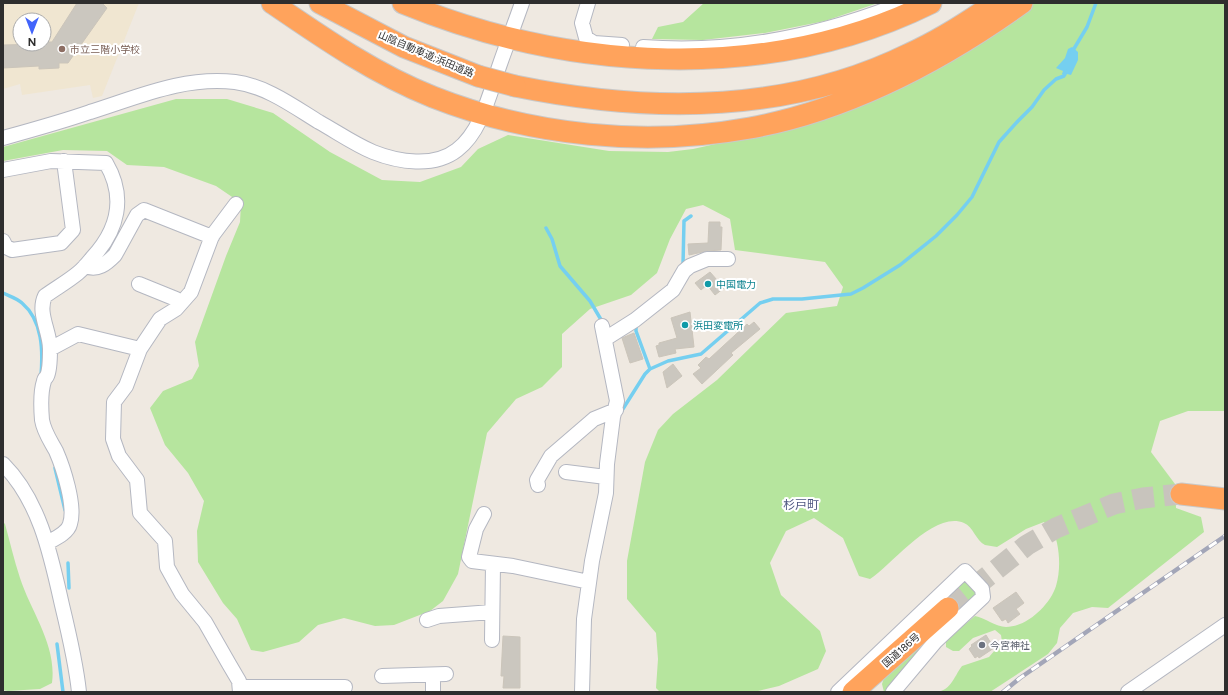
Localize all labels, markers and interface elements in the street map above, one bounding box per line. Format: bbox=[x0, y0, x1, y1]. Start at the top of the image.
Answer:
north arrow bbox=[12, 12, 52, 52]
street label: 山陰自動車道;浜田道路 bbox=[376, 28, 476, 80]
text: N bbox=[28, 35, 36, 48]
place label: 市立三階小学校 bbox=[70, 43, 140, 56]
marker: 市立三階小学校 bbox=[57, 44, 67, 54]
place label: 中国電力 bbox=[716, 278, 756, 291]
marker: 中国電力 bbox=[703, 279, 713, 289]
place label: 浜田変電所 bbox=[693, 319, 743, 332]
marker: 浜田変電所 bbox=[680, 320, 690, 330]
district label: 杉戸町 bbox=[783, 498, 819, 512]
street label: 国道186号 bbox=[879, 630, 923, 670]
place label: 今宮神社 bbox=[990, 639, 1030, 652]
marker: 今宮神社 bbox=[977, 640, 987, 650]

